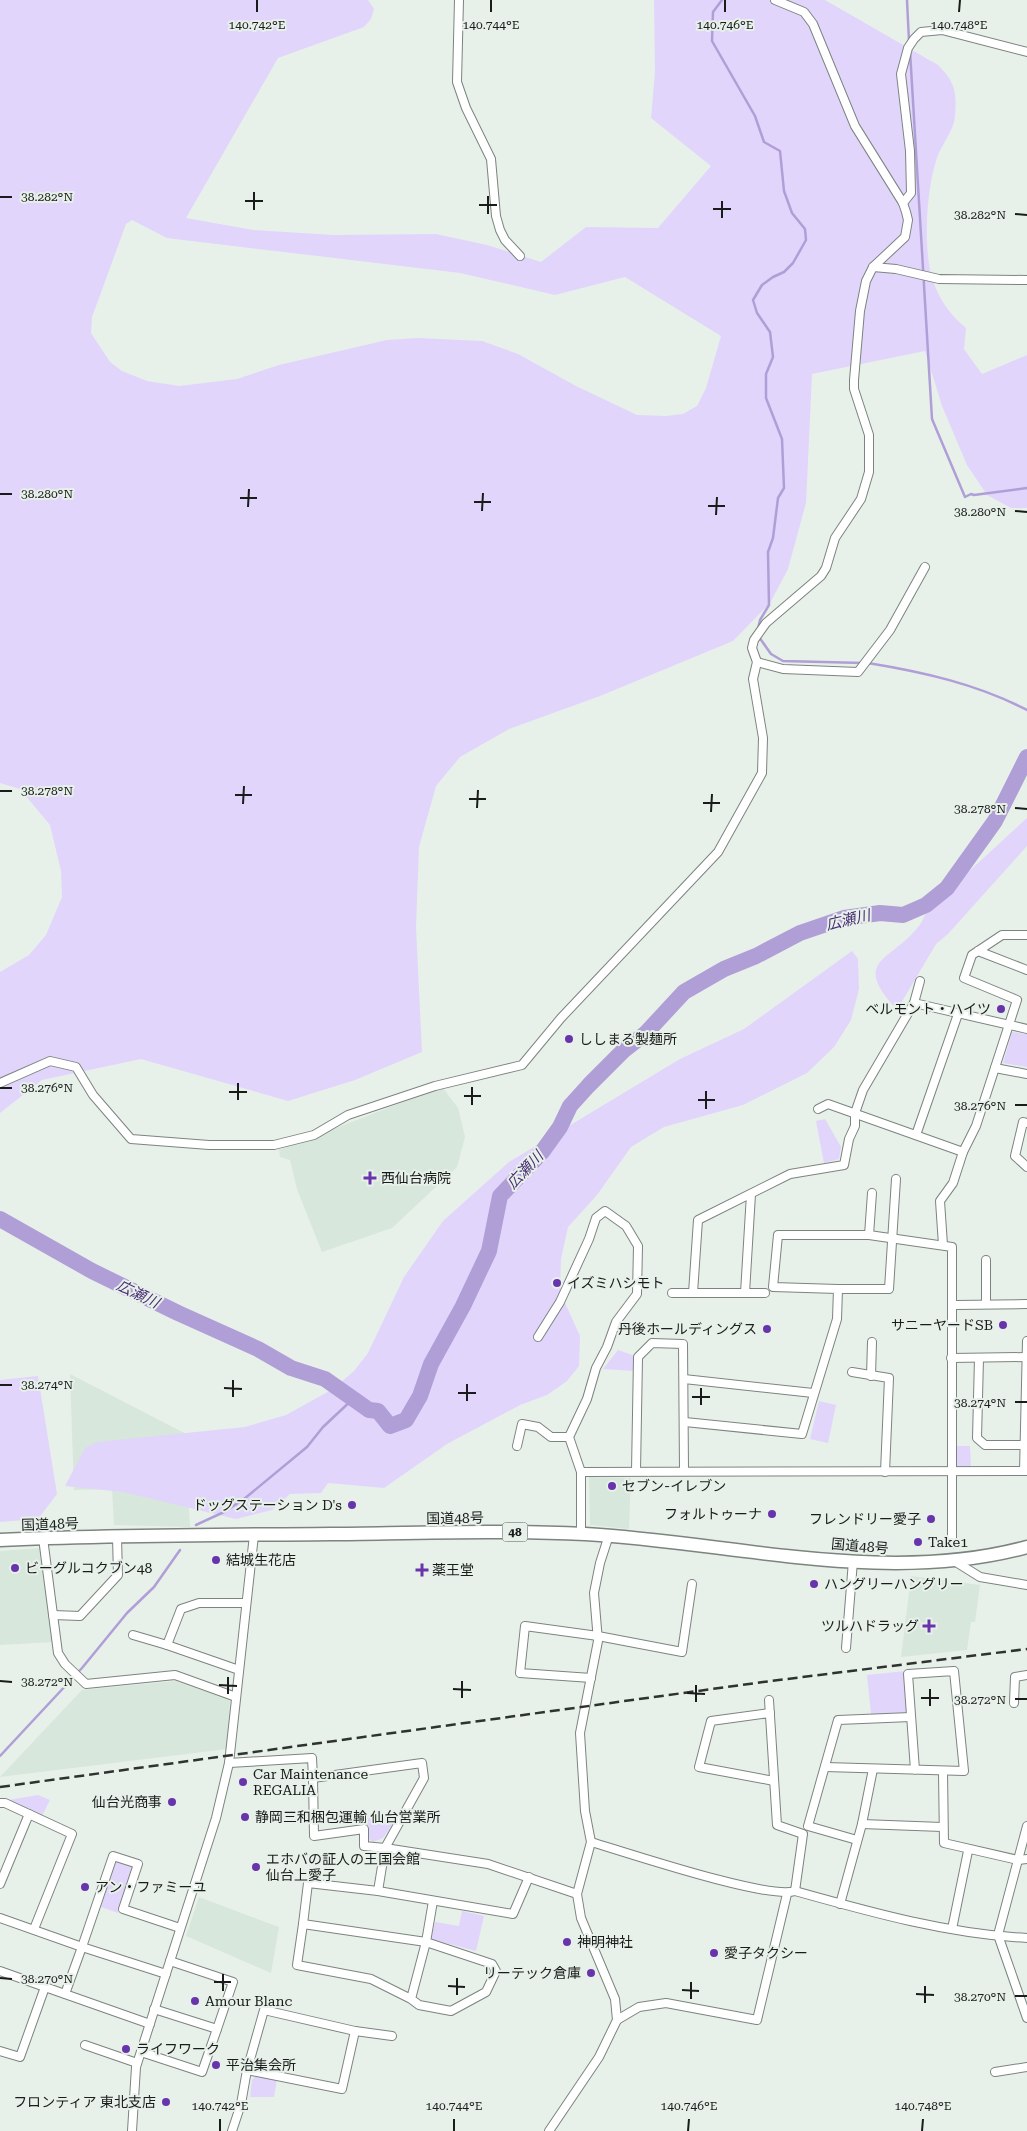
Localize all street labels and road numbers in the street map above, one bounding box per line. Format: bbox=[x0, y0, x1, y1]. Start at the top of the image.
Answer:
street label: 国道48号 bbox=[426, 1509, 484, 1527]
street label: 国道48号 bbox=[21, 1515, 79, 1533]
road number: 48 bbox=[502, 1522, 528, 1541]
street label: 国道48号 bbox=[831, 1536, 889, 1556]

